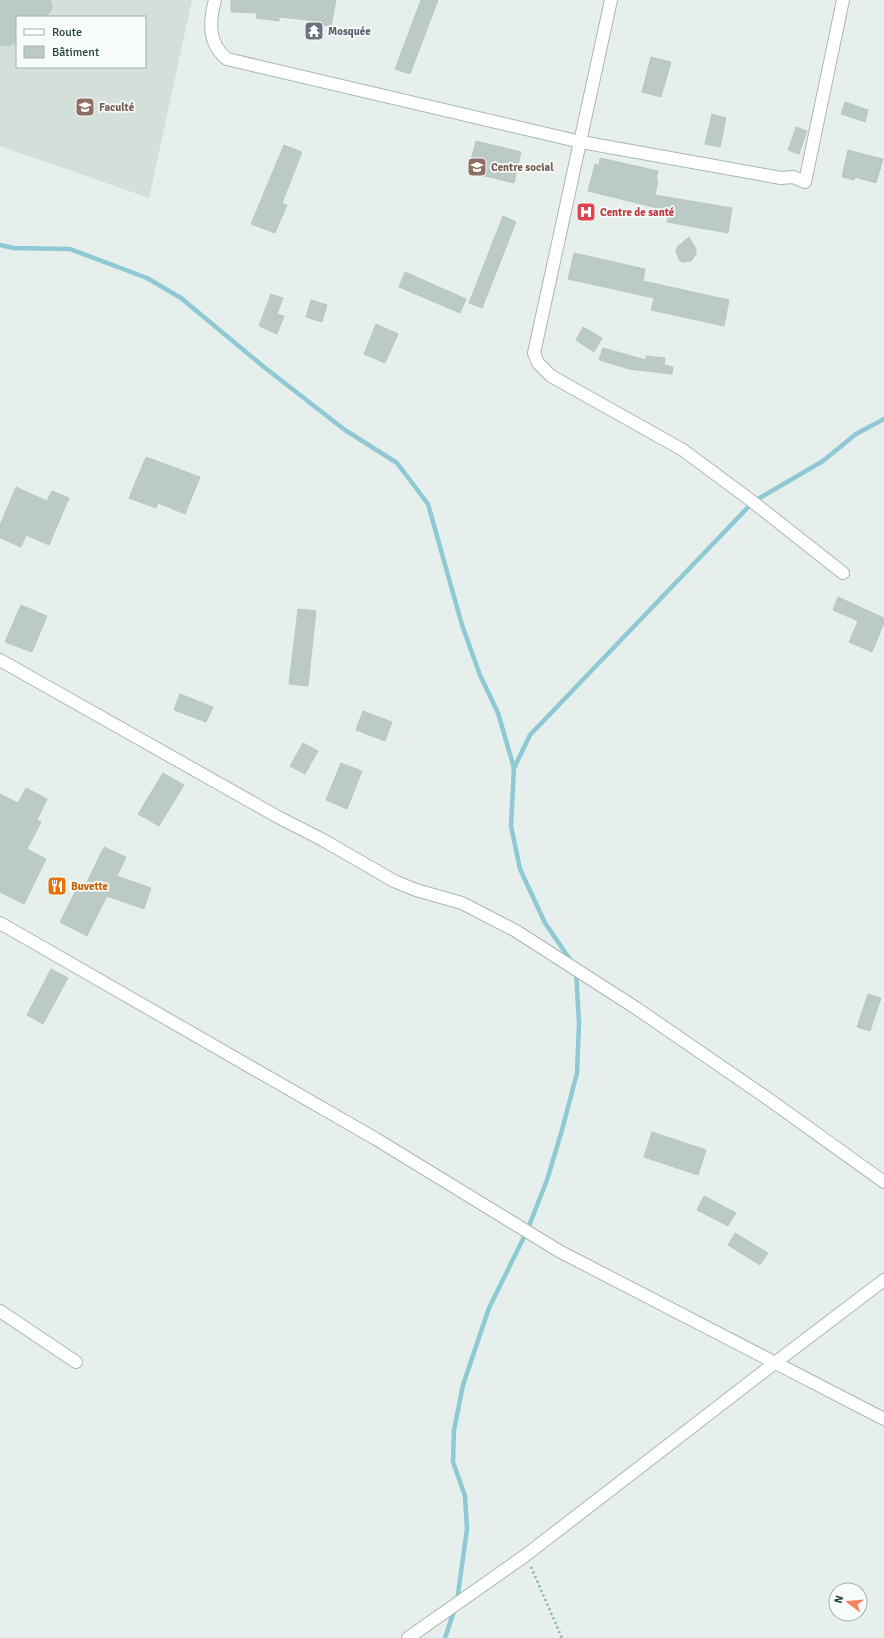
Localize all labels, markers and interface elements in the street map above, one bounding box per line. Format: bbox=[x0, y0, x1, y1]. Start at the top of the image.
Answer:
legend bbox=[16, 16, 146, 68]
temple icon: Mosquée bbox=[303, 20, 325, 42]
text: Route bbox=[52, 25, 82, 40]
place label: Mosquée bbox=[328, 25, 371, 38]
text: Bâtiment bbox=[52, 45, 99, 60]
school or university icon: Faculté bbox=[74, 96, 96, 118]
place label: Faculté bbox=[99, 101, 135, 114]
school or university icon: Centre social bbox=[466, 156, 488, 178]
place label: Centre social bbox=[491, 161, 554, 174]
hospital icon: Centre de santé bbox=[575, 201, 597, 223]
place label: Centre de santé bbox=[600, 206, 675, 219]
restaurant icon: Buvette bbox=[46, 875, 68, 897]
place label: Buvette bbox=[71, 880, 109, 893]
north arrow bbox=[828, 1582, 868, 1622]
text: N bbox=[832, 1594, 846, 1605]

